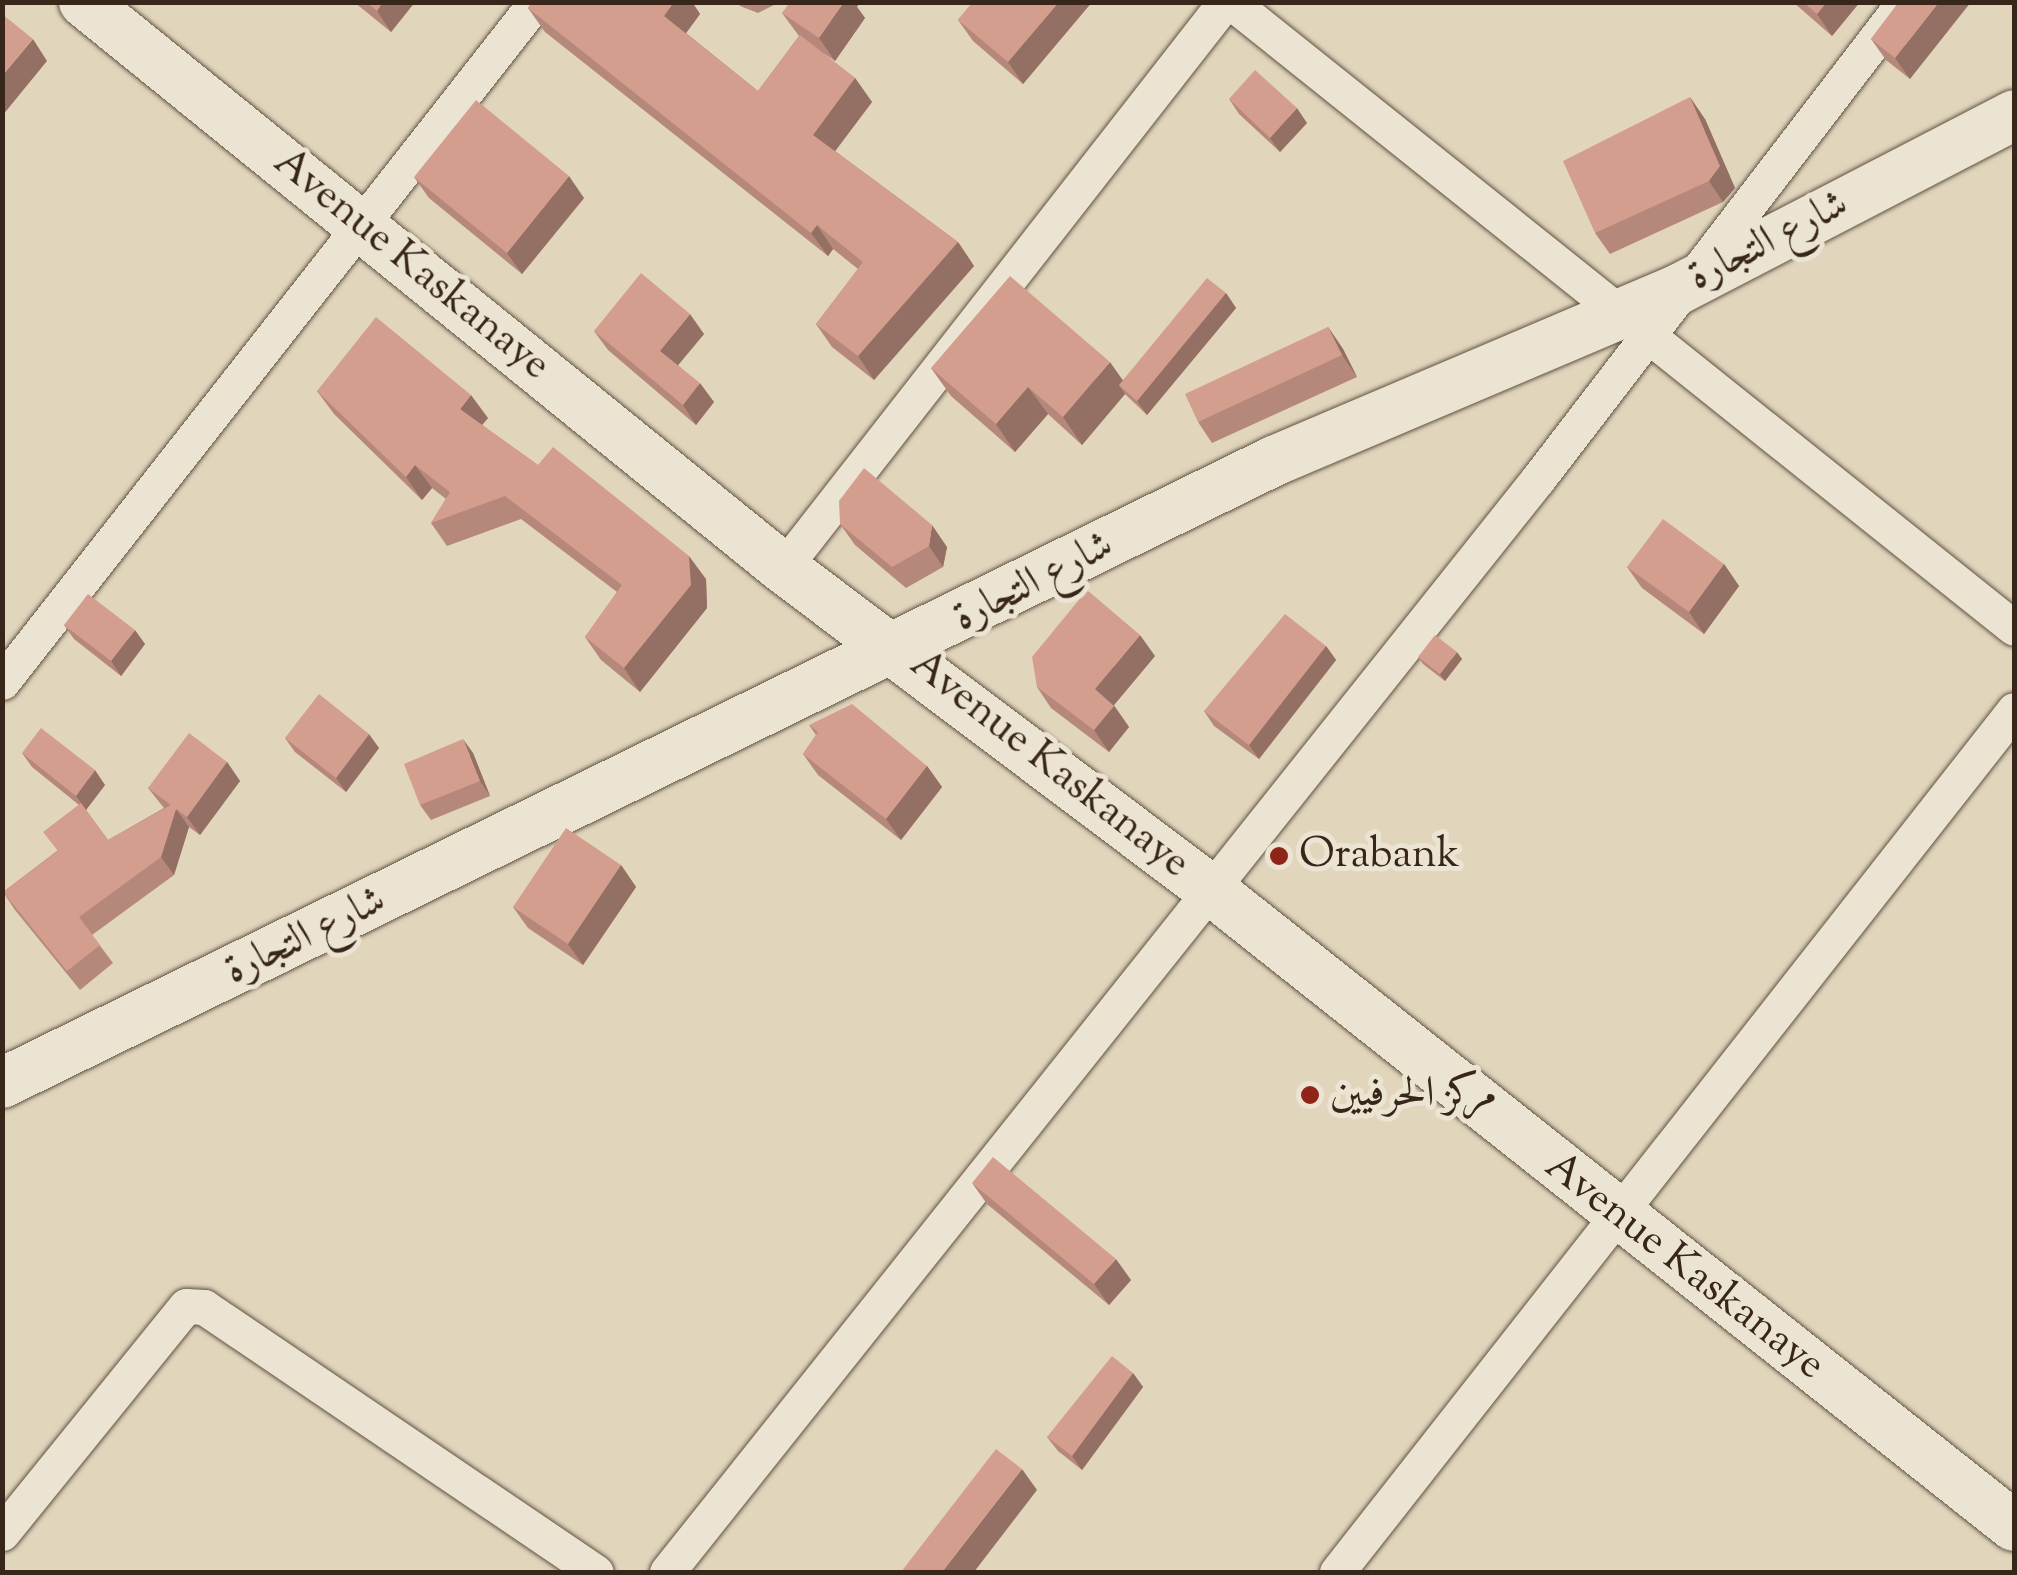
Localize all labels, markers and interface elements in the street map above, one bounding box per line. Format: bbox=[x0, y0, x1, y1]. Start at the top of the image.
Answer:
street label: Avenue Kaskanaye bbox=[263, 138, 559, 392]
street label: شارع التجارة bbox=[1681, 180, 1857, 304]
street label: شارع التجارة bbox=[946, 521, 1122, 645]
street label: Avenue Kaskanaye bbox=[899, 640, 1199, 890]
place label: Orabank bbox=[1299, 831, 1460, 881]
marker: Orabank bbox=[1268, 845, 1290, 867]
street label: شارع التجارة bbox=[217, 876, 395, 998]
place label: مركز الحرفيين bbox=[1330, 1070, 1497, 1120]
marker: مركز الحرفيين bbox=[1299, 1084, 1321, 1106]
street label: Avenue Kaskanaye bbox=[1534, 1142, 1834, 1392]

